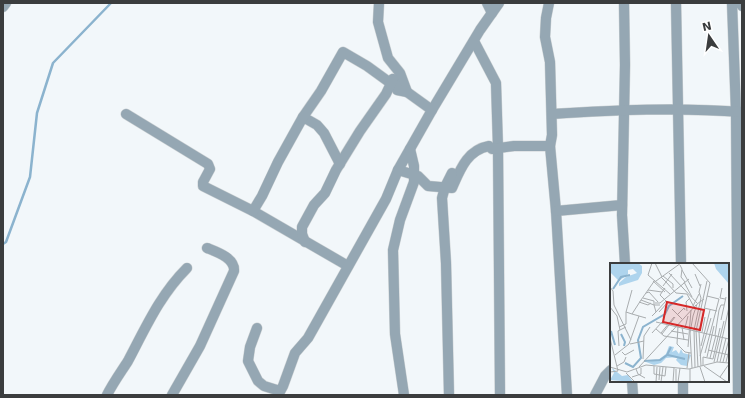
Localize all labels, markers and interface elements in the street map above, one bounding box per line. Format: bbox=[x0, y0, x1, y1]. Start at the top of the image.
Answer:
north arrow bbox=[689, 16, 729, 56]
text: N bbox=[701, 19, 713, 34]
inset map bbox=[610, 263, 729, 382]

